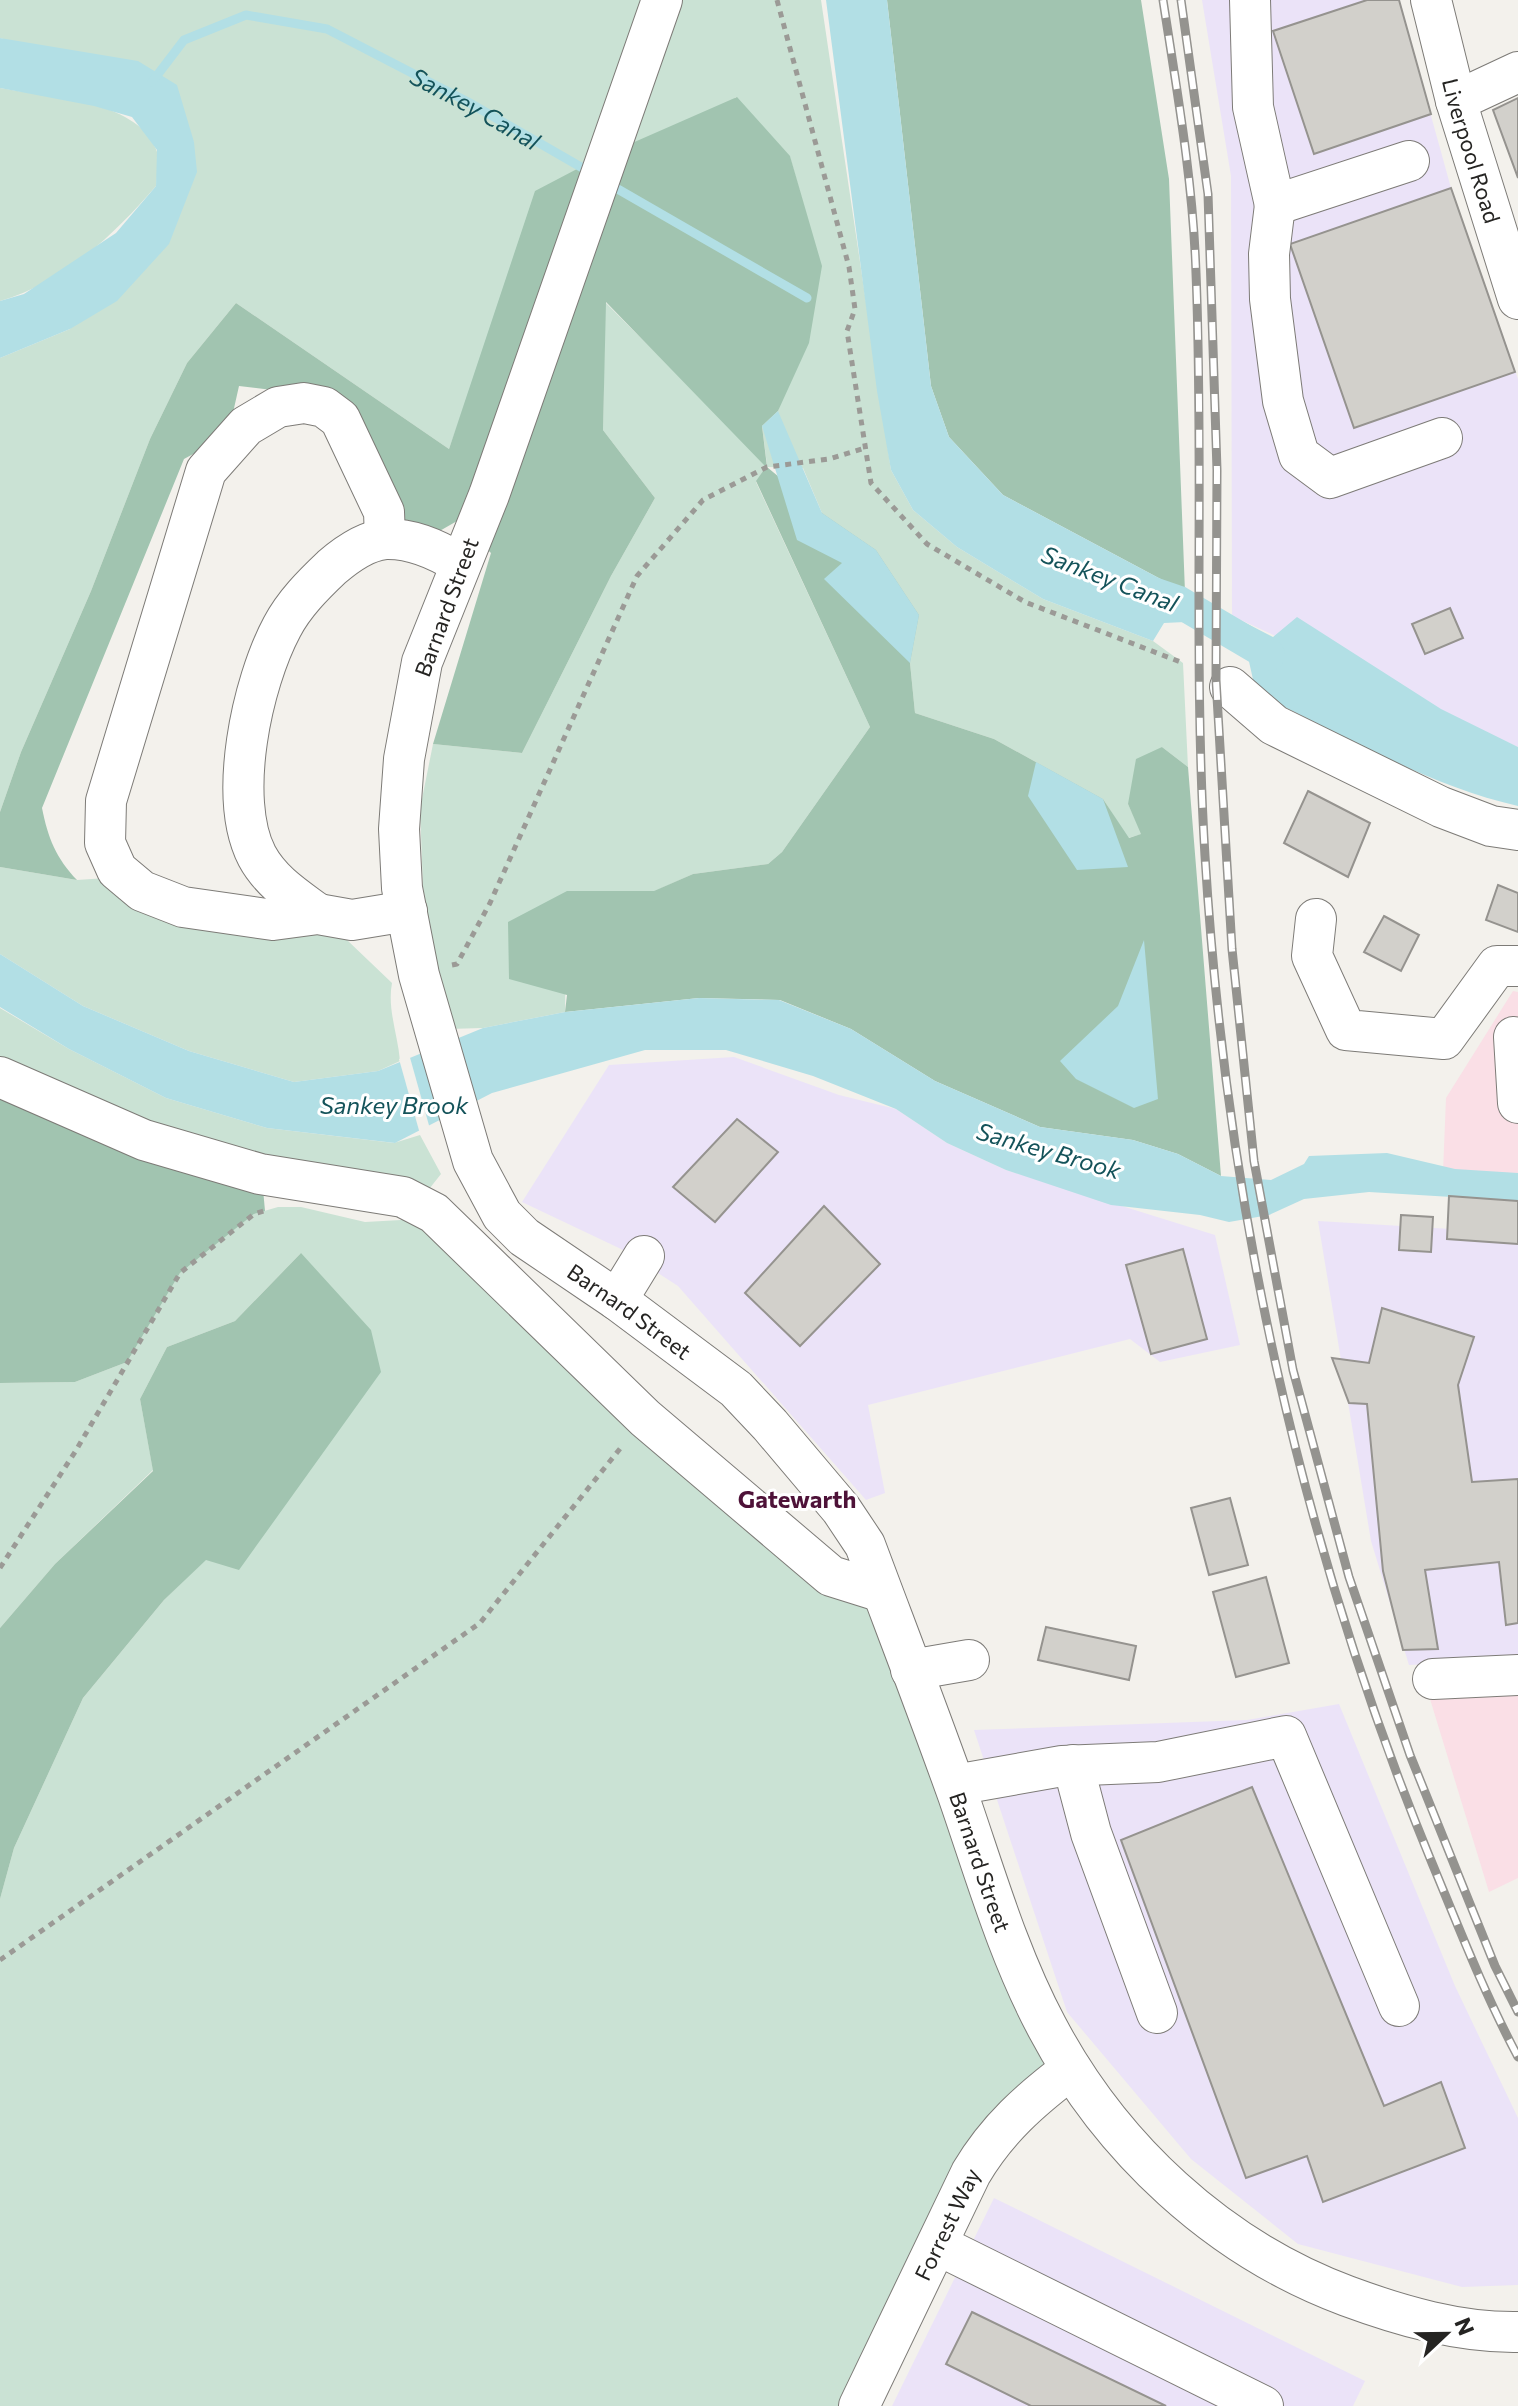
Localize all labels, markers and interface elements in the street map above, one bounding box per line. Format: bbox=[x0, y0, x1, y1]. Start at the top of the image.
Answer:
water label: Sankey Canal bbox=[406, 60, 546, 156]
street label: Liverpool Road bbox=[1437, 75, 1507, 226]
street label: Barnard Street bbox=[408, 534, 484, 680]
water label: Sankey Canal bbox=[1038, 539, 1183, 618]
water label: Sankey Brook bbox=[320, 1090, 469, 1119]
water label: Sankey Brook bbox=[974, 1116, 1125, 1185]
street label: Barnard Street bbox=[563, 1257, 697, 1365]
district label: Gatewarth bbox=[738, 1484, 856, 1513]
street label: Barnard Street bbox=[944, 1788, 1017, 1936]
street label: Forrest Way bbox=[908, 2163, 985, 2284]
north arrow bbox=[1406, 2294, 1486, 2374]
text: N bbox=[1449, 2314, 1481, 2339]

